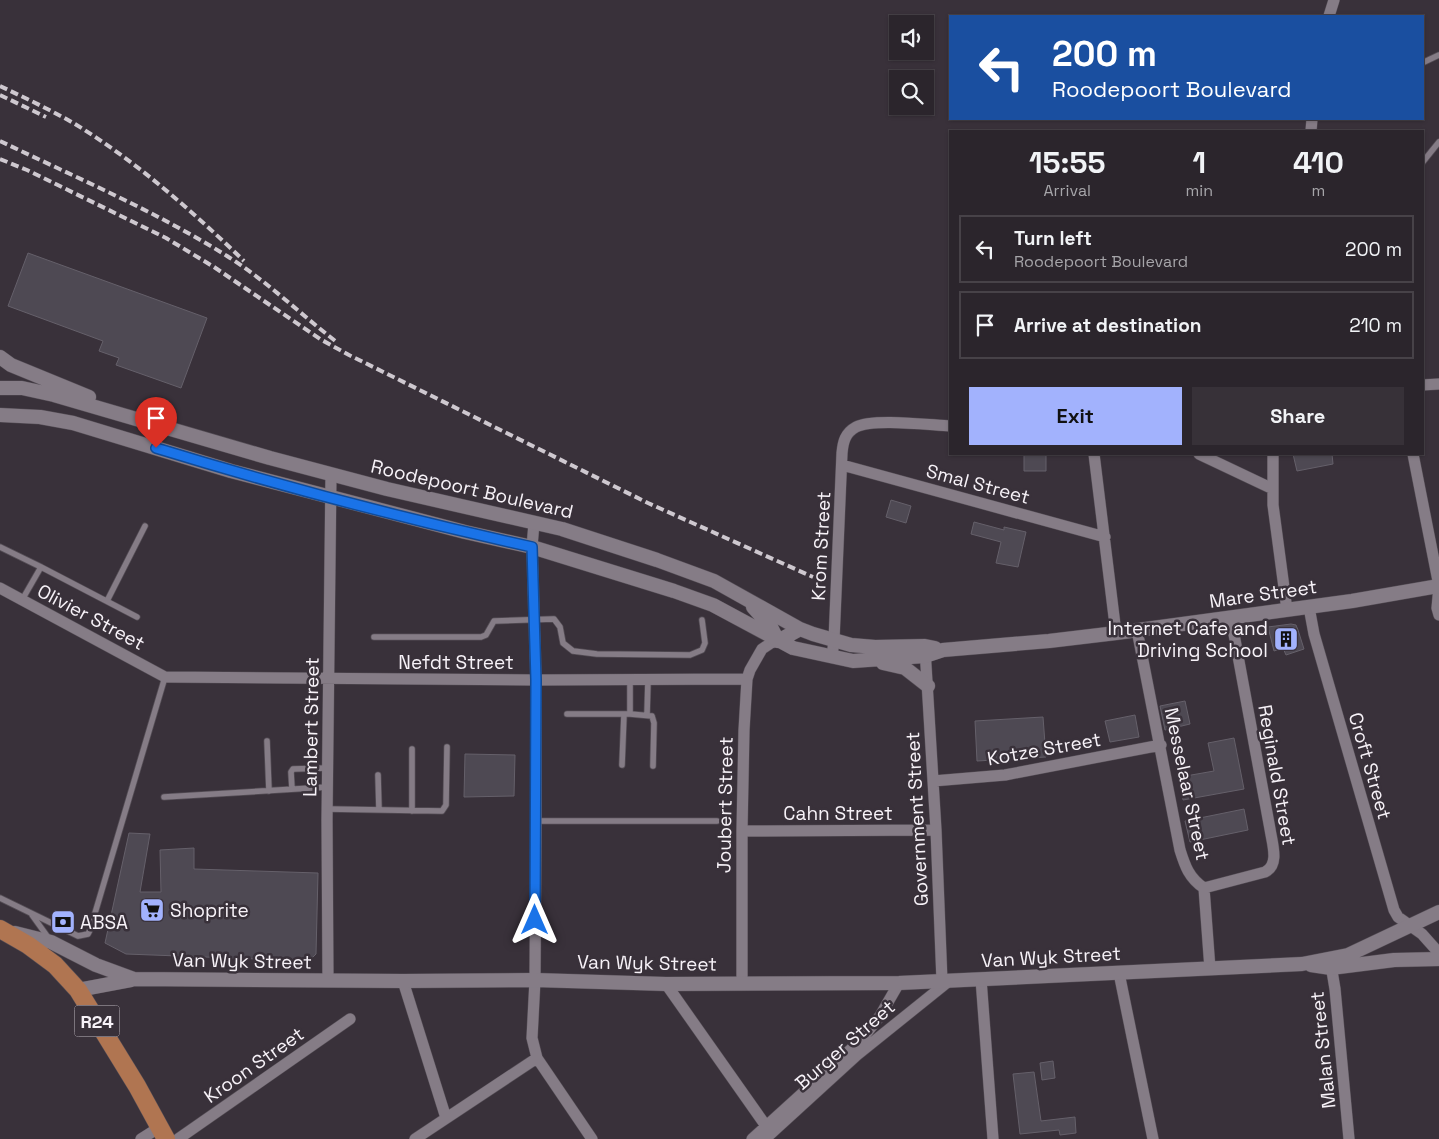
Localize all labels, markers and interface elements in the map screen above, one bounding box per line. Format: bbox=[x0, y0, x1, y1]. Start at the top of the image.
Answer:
map controls bbox=[889, 15, 934, 115]
button: sound bbox=[889, 15, 934, 60]
text: 200 m bbox=[1052, 32, 1157, 76]
icon: left bbox=[969, 35, 1034, 100]
button: search bbox=[889, 70, 934, 115]
text: Roodepoort Boulevard bbox=[1052, 75, 1292, 103]
text: 15:55 bbox=[1029, 143, 1106, 182]
text: 1 bbox=[1192, 143, 1206, 182]
text: 410 bbox=[1293, 143, 1344, 182]
text: Arrival bbox=[1043, 180, 1091, 201]
text: min bbox=[1186, 180, 1213, 201]
text: m bbox=[1312, 180, 1325, 201]
text: Turn left bbox=[1014, 226, 1092, 251]
icon: left bbox=[971, 235, 999, 263]
text: 200 m bbox=[1345, 237, 1402, 262]
text: Roodepoort Boulevard bbox=[1014, 251, 1188, 272]
icon: arrive bbox=[971, 311, 999, 339]
text: Arrive at destination bbox=[1014, 313, 1202, 338]
text: 210 m bbox=[1349, 313, 1402, 338]
button: Exit bbox=[969, 387, 1182, 445]
button: Share bbox=[1192, 387, 1404, 445]
pin bbox=[135, 397, 177, 448]
icon: arrive bbox=[142, 404, 170, 432]
street label: Roodepoort Boulevard bbox=[368, 454, 576, 524]
street label: Smal Street bbox=[923, 458, 1033, 510]
street label: Krom Street bbox=[806, 491, 836, 601]
street label: Mare Street bbox=[1208, 574, 1318, 614]
street label: Olivier Street bbox=[33, 578, 149, 656]
place label: Internet Cafe and Driving School bbox=[1108, 616, 1268, 663]
building icon: Internet Cafe and Driving School bbox=[1273, 626, 1299, 652]
street label: Nefdt Street bbox=[398, 650, 514, 675]
street label: Lambert Street bbox=[297, 657, 325, 797]
street label: Reginald Street bbox=[1252, 703, 1302, 847]
street label: Messelaar Street bbox=[1159, 705, 1215, 863]
street label: Croft Street bbox=[1343, 710, 1397, 822]
street label: Kotze Street bbox=[985, 727, 1103, 771]
street label: Government Street bbox=[900, 731, 934, 907]
street label: Joubert Street bbox=[711, 737, 739, 873]
street label: Cahn Street bbox=[783, 801, 893, 826]
position arrow bbox=[508, 893, 560, 945]
supermarket icon: Shoprite bbox=[139, 897, 165, 923]
place label: Shoprite bbox=[170, 898, 249, 923]
bank icon: ABSA bbox=[50, 909, 76, 935]
place label: ABSA bbox=[80, 910, 128, 935]
street label: Van Wyk Street bbox=[981, 941, 1121, 973]
street label: Van Wyk Street bbox=[172, 947, 312, 975]
street label: Van Wyk Street bbox=[577, 949, 717, 977]
street label: Malan Street bbox=[1304, 990, 1342, 1110]
street label: Burger Street bbox=[790, 995, 900, 1095]
road number: R24 bbox=[74, 1006, 120, 1036]
street label: Kroon Street bbox=[199, 1021, 309, 1109]

